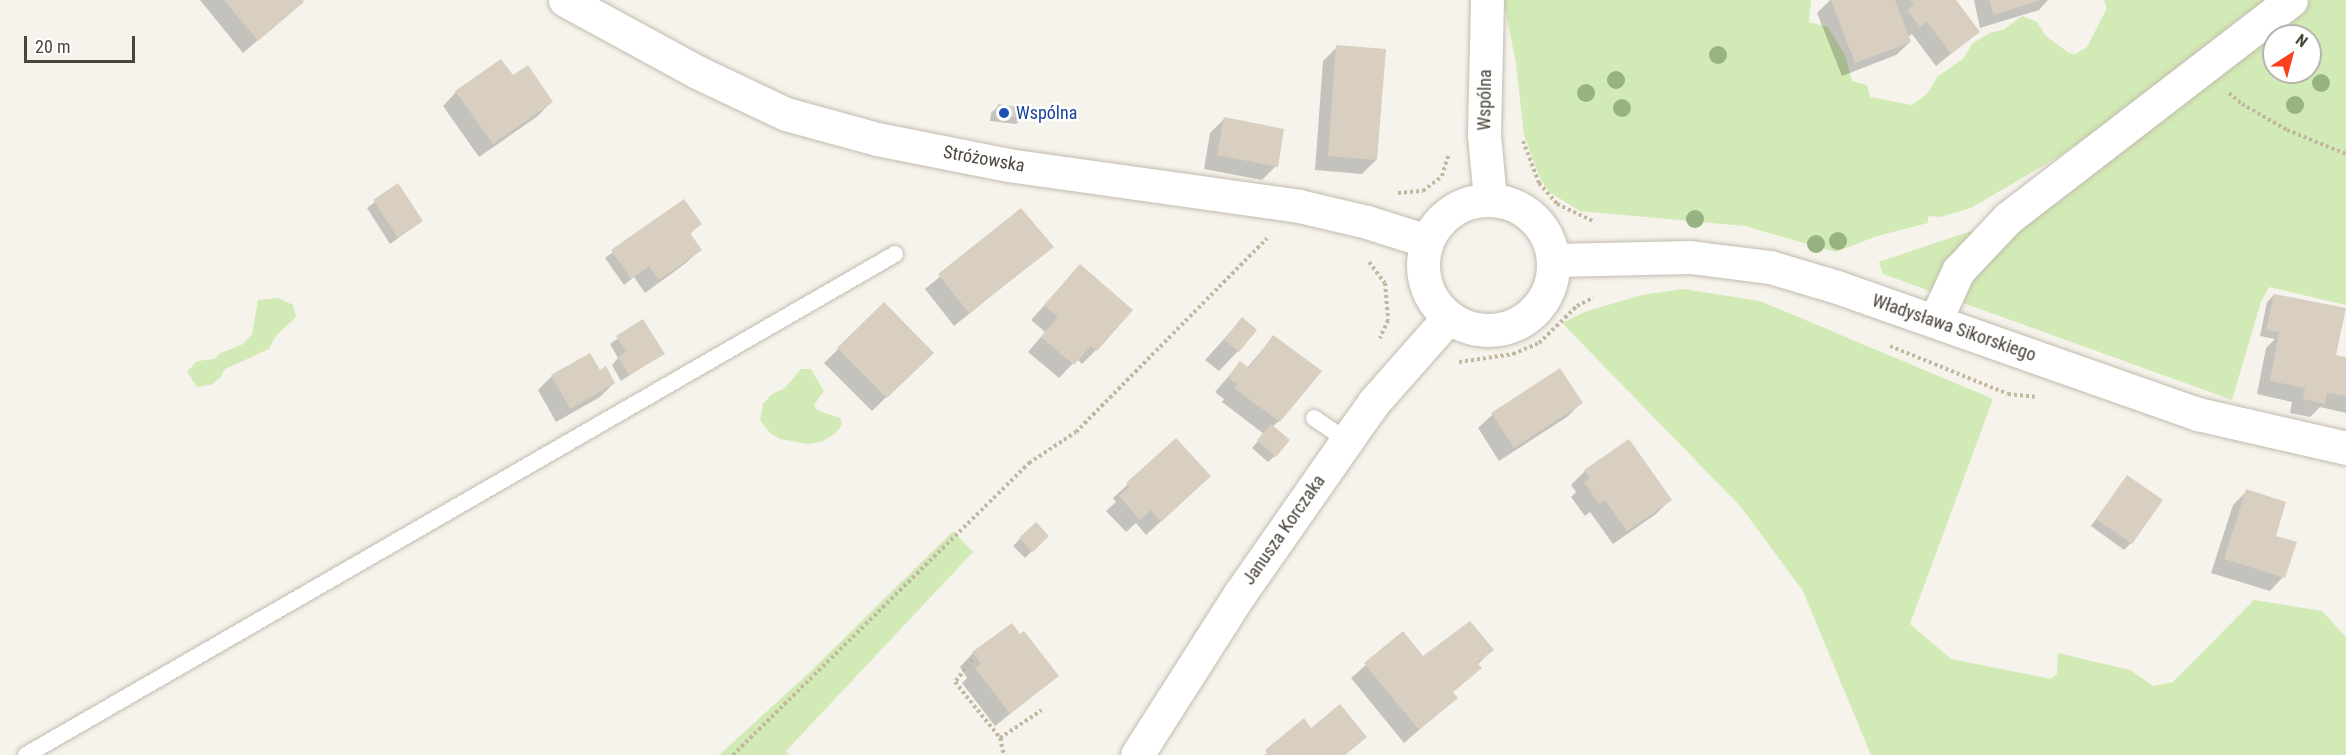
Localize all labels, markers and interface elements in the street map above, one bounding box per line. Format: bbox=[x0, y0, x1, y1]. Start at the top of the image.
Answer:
scale bar bbox=[27, 24, 138, 62]
north arrow bbox=[2262, 24, 2322, 84]
text: N bbox=[2292, 30, 2311, 51]
text: 20 m bbox=[35, 36, 70, 57]
street label: Wspólna bbox=[1474, 69, 1496, 131]
place label: Wspólna bbox=[1016, 102, 1077, 124]
marker: Wspólna bbox=[997, 106, 1011, 120]
street label: Stróżowska bbox=[942, 141, 1026, 177]
street label: Władysława Sikorskiego bbox=[1869, 290, 2039, 366]
street label: Janusza Korczaka bbox=[1238, 471, 1330, 589]

